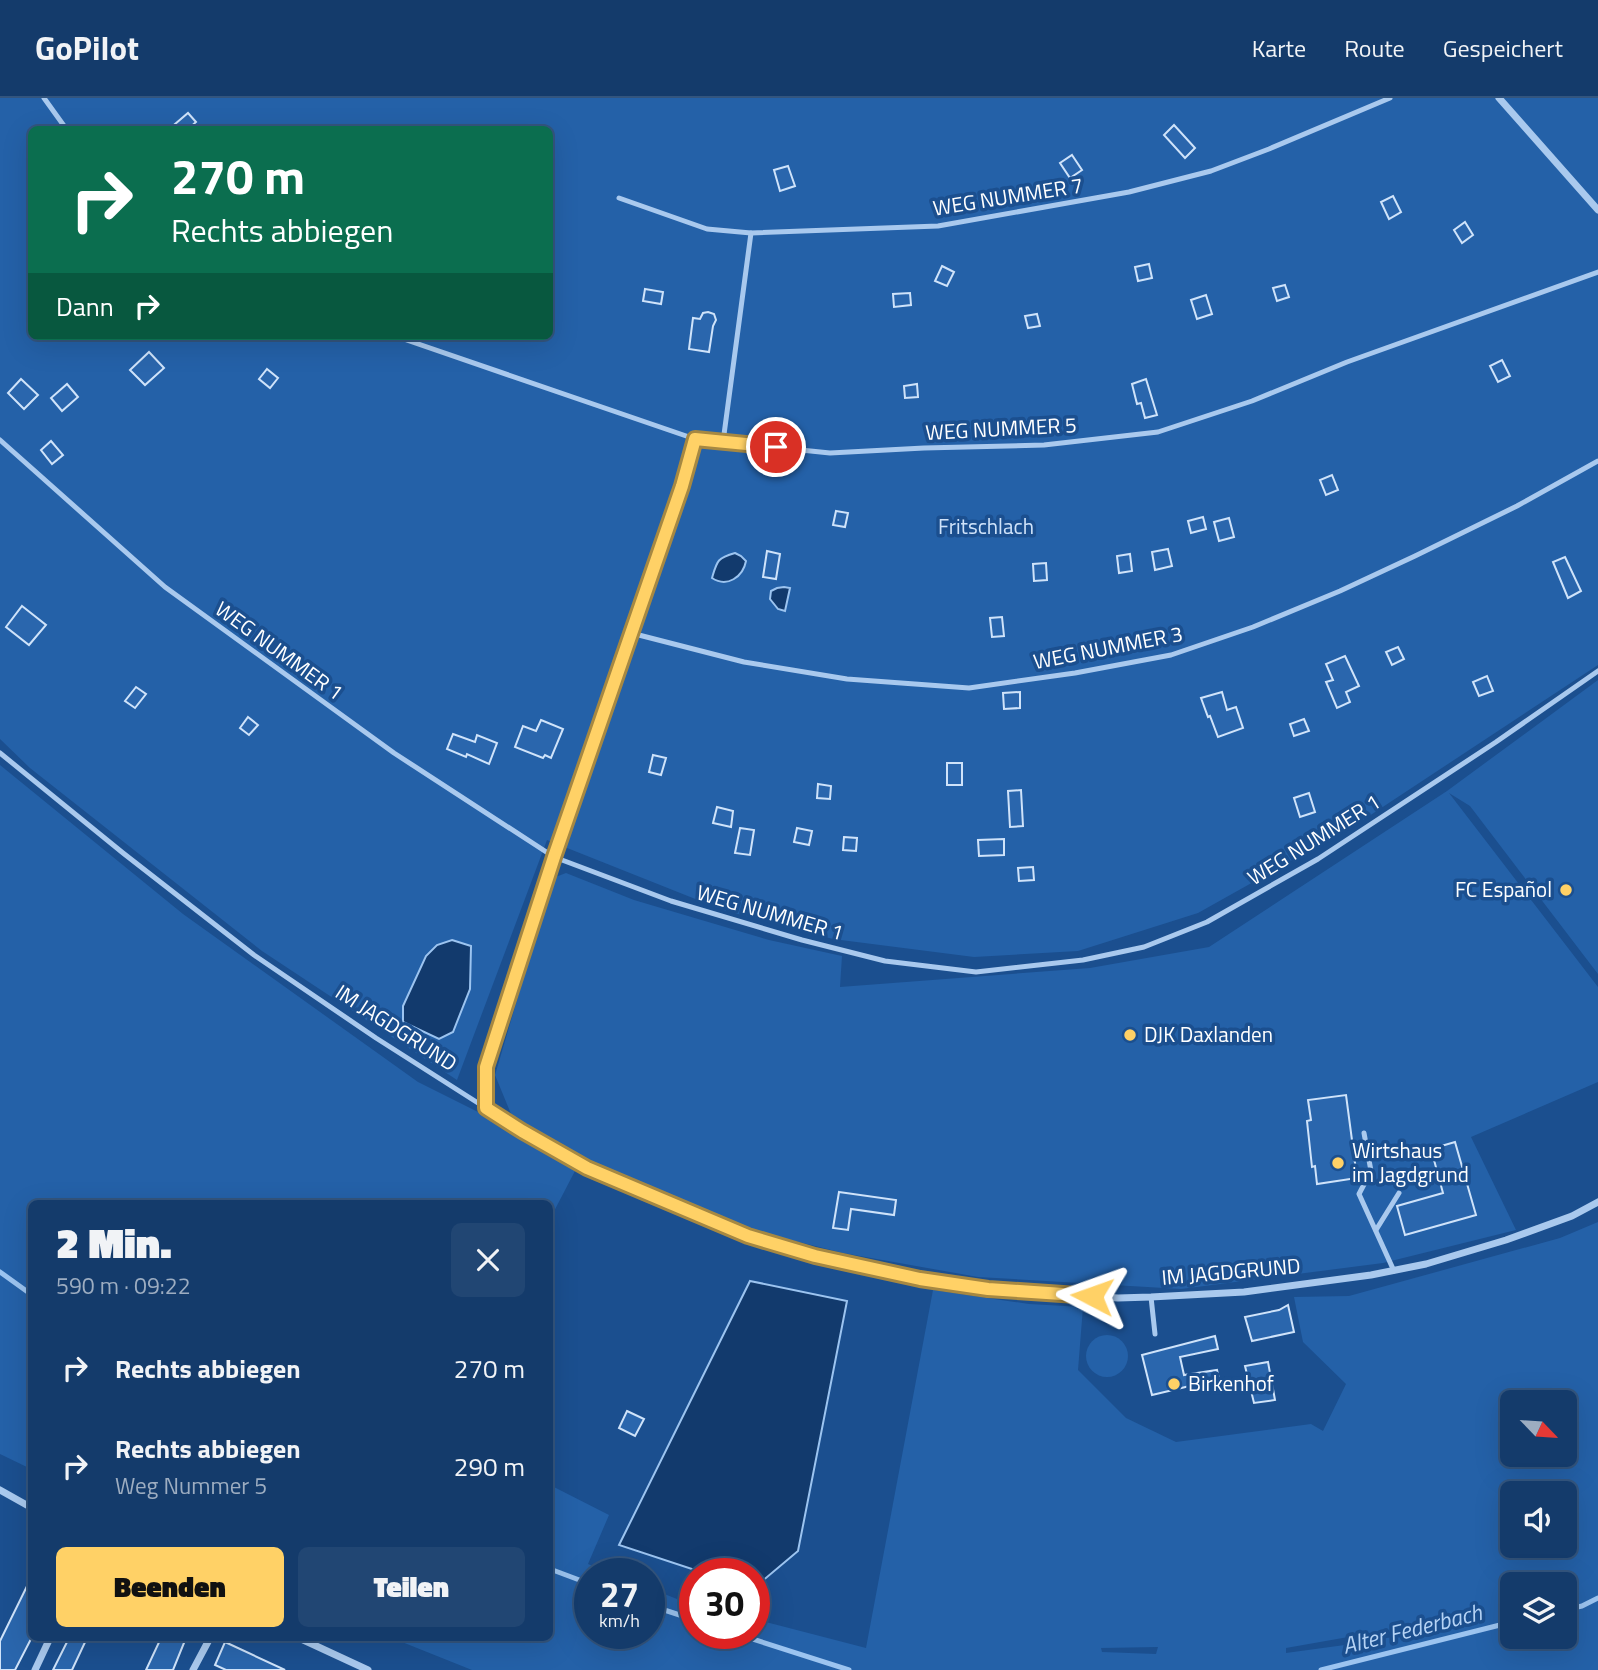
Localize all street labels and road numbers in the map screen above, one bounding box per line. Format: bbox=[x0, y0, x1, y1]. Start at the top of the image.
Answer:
street label: WEG NUMMER 7 bbox=[931, 168, 1085, 224]
street label: WEG NUMMER 5 bbox=[924, 408, 1077, 448]
street label: WEG NUMMER 1 bbox=[209, 593, 350, 708]
street label: WEG NUMMER 3 bbox=[1030, 617, 1185, 677]
street label: WEG NUMMER 1 bbox=[1241, 785, 1386, 893]
street label: WEG NUMMER 1 bbox=[693, 876, 848, 948]
street label: IM JAGDGRUND bbox=[329, 976, 464, 1079]
street label: IM JAGDGRUND bbox=[1160, 1249, 1302, 1293]

